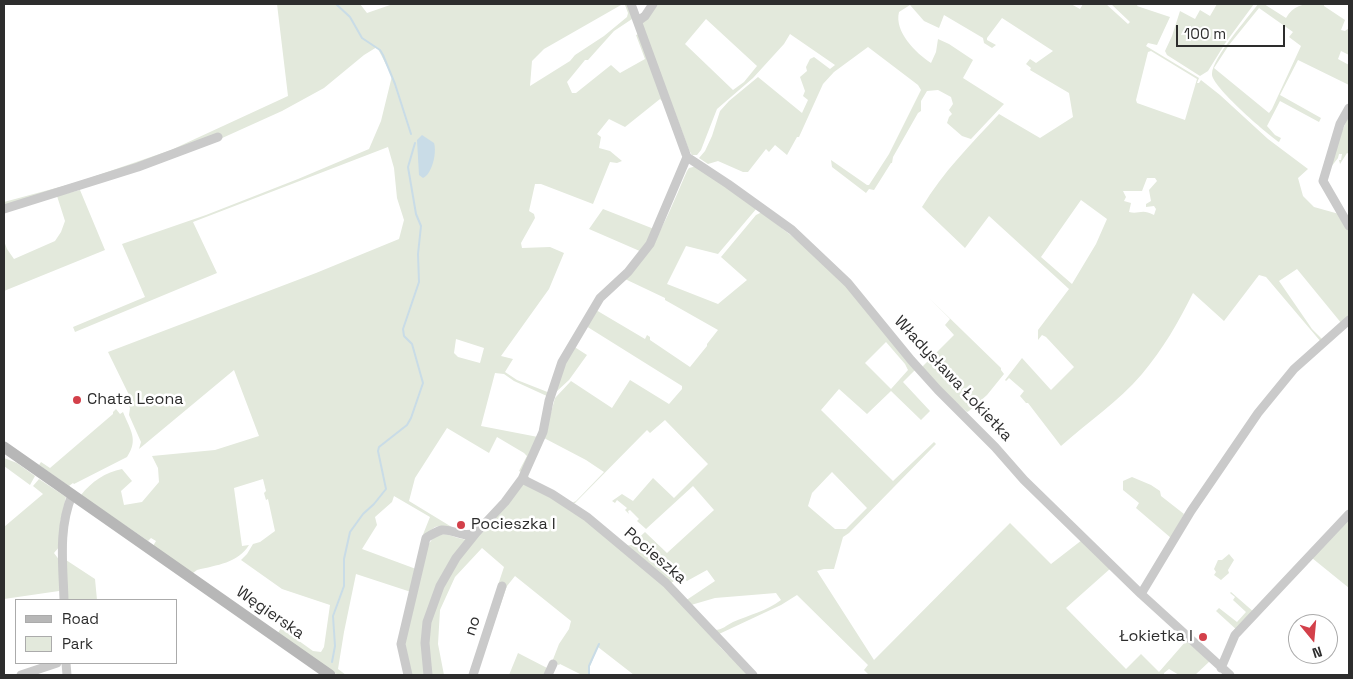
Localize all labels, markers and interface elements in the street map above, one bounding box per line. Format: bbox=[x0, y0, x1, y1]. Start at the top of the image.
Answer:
scale bar bbox=[1178, 15, 1287, 47]
text: 100 m bbox=[1184, 24, 1226, 43]
street label: Władysława Łokietka bbox=[890, 312, 1016, 446]
place label: Chata Leona bbox=[87, 390, 183, 410]
marker: Chata Leona bbox=[71, 394, 83, 406]
place label: Pocieszka I bbox=[471, 515, 556, 535]
marker: Pocieszka I bbox=[455, 519, 467, 531]
street label: Pocieszka bbox=[620, 524, 690, 588]
street label: Węgierska bbox=[232, 583, 308, 643]
legend bbox=[15, 599, 178, 664]
text: Road bbox=[62, 609, 99, 628]
street label: no bbox=[461, 614, 485, 638]
north arrow bbox=[1288, 614, 1338, 664]
place label: Łokietka I bbox=[1119, 627, 1193, 647]
marker: Łokietka I bbox=[1197, 631, 1209, 643]
text: Park bbox=[62, 634, 93, 653]
text: N bbox=[1310, 642, 1324, 662]

